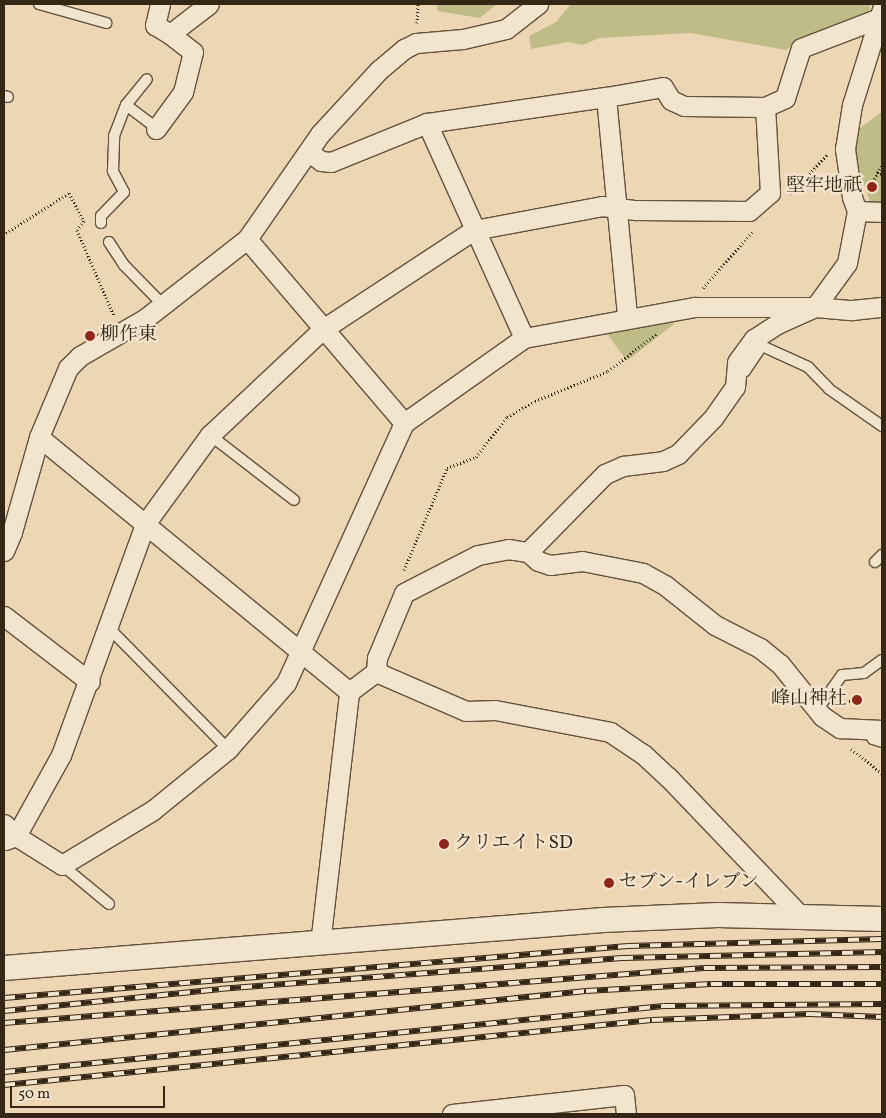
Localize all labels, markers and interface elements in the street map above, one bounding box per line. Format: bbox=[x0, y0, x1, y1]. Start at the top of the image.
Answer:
place label: 堅牢地祇 bbox=[786, 176, 862, 198]
marker: 堅牢地祇 bbox=[866, 181, 878, 193]
place label: 柳作東 bbox=[100, 325, 157, 347]
marker: 柳作東 bbox=[84, 330, 96, 342]
place label: 峰山神社 bbox=[771, 689, 847, 711]
marker: 峰山神社 bbox=[851, 694, 863, 706]
place label: クリエイトSD bbox=[454, 833, 573, 855]
marker: クリエイトSD bbox=[438, 838, 450, 850]
place label: セブン-イレブン bbox=[619, 872, 760, 894]
marker: セブン-イレブン bbox=[603, 877, 615, 889]
scale bar bbox=[12, 1076, 168, 1108]
text: 50 m bbox=[18, 1084, 50, 1105]

